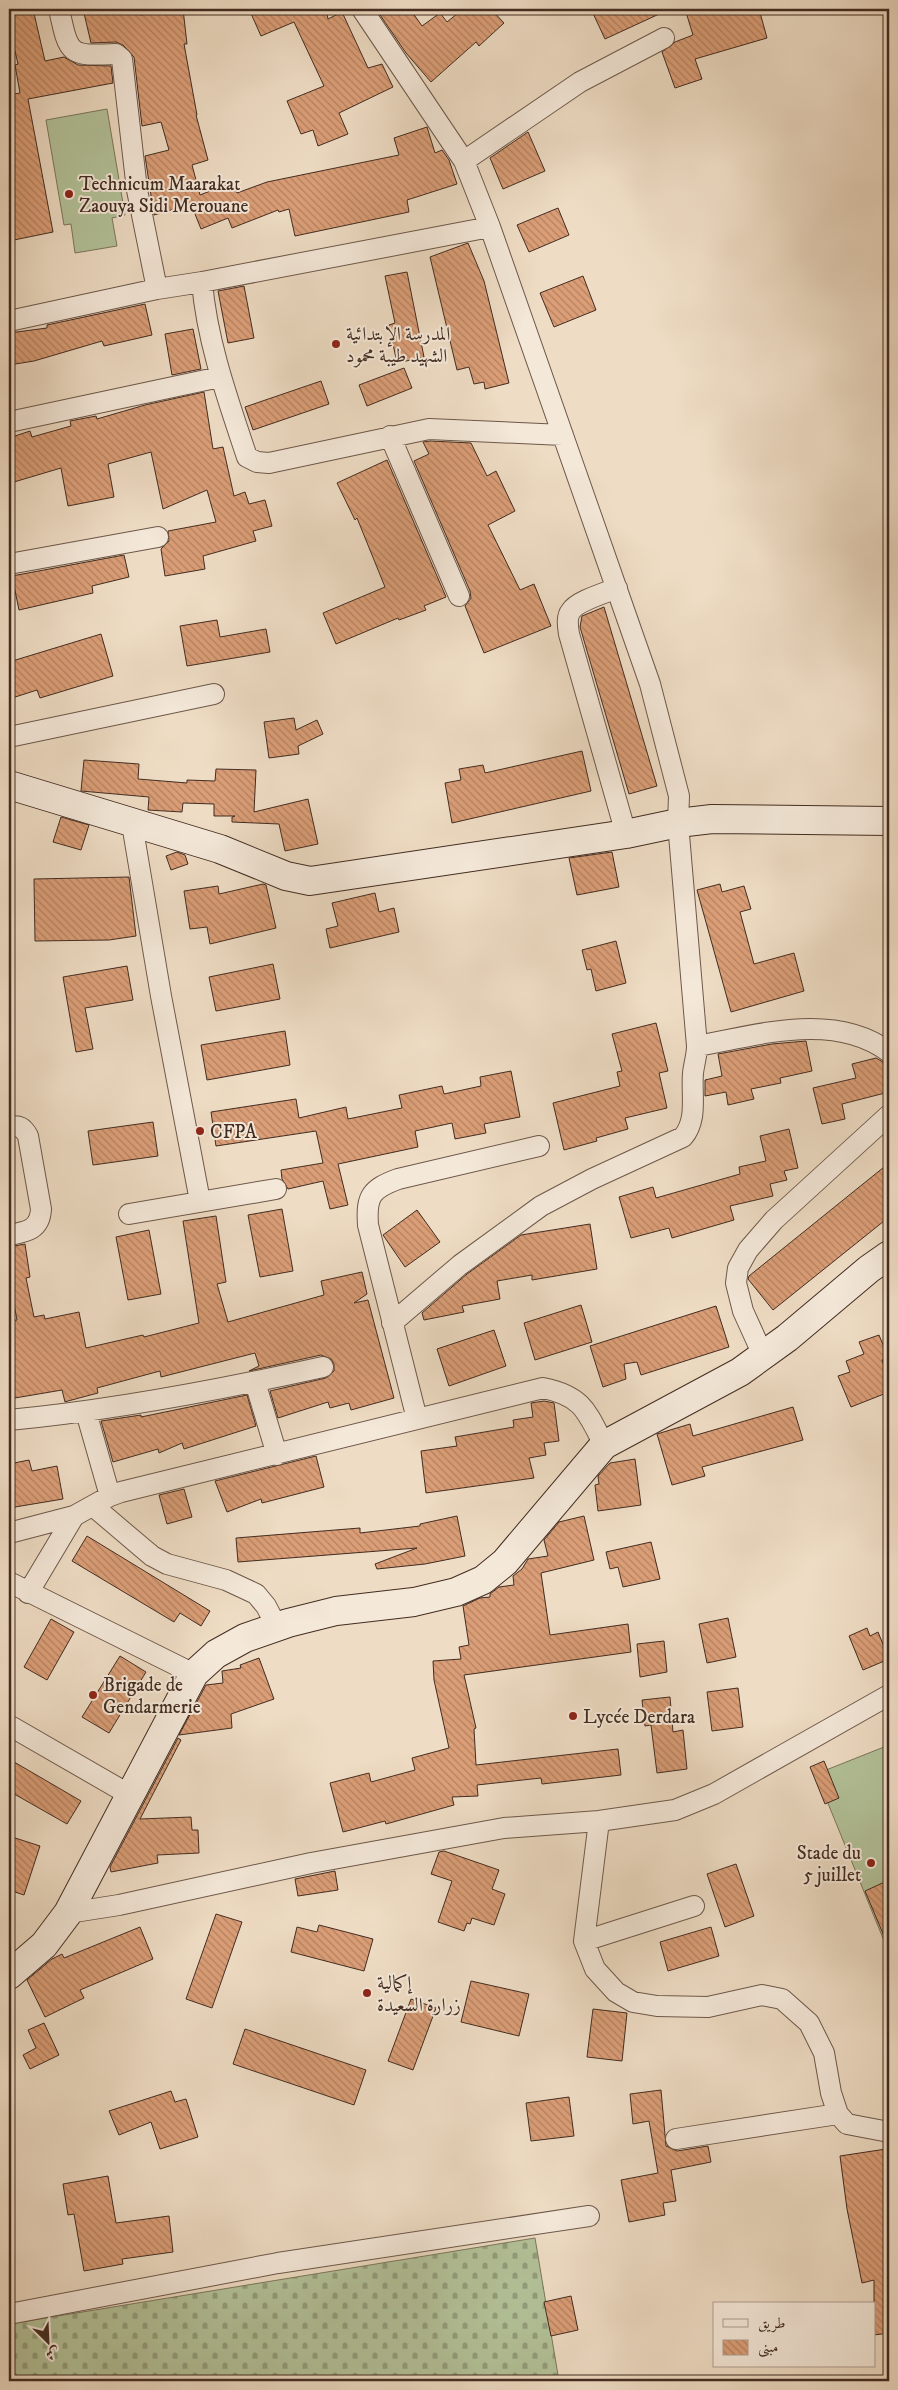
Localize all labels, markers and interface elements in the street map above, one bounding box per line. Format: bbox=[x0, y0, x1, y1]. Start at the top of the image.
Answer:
place label: Technicum Maarakat Zaouya Sidi Merouane bbox=[79, 173, 249, 218]
marker: Technicum Maarakat Zaouya Sidi Merouane bbox=[63, 188, 75, 200]
place label: المدرسة الإبتدائية الشهيد طيبة محمود bbox=[346, 323, 450, 368]
marker: المدرسة الإبتدائية الشهيد طيبة محمود bbox=[330, 338, 342, 350]
place label: CFPA bbox=[210, 1121, 258, 1144]
marker: CFPA bbox=[194, 1125, 206, 1137]
place label: Brigade de Gendarmerie bbox=[103, 1674, 201, 1719]
marker: Brigade de Gendarmerie bbox=[87, 1689, 99, 1701]
place label: Lycée Derdara bbox=[583, 1706, 695, 1729]
marker: Lycée Derdara bbox=[567, 1710, 579, 1722]
place label: Stade du 5 juillet bbox=[797, 1842, 861, 1887]
marker: Stade du 5 juillet bbox=[865, 1857, 877, 1869]
place label: إكمالية زرارة السعيدة bbox=[377, 1972, 461, 2017]
marker: إكمالية زرارة السعيدة bbox=[361, 1987, 373, 1999]
legend bbox=[713, 2302, 876, 2368]
text: طريق bbox=[758, 2314, 785, 2333]
north arrow bbox=[22, 2318, 72, 2368]
text: مبنى bbox=[758, 2338, 778, 2358]
text: ش bbox=[43, 2342, 63, 2364]

